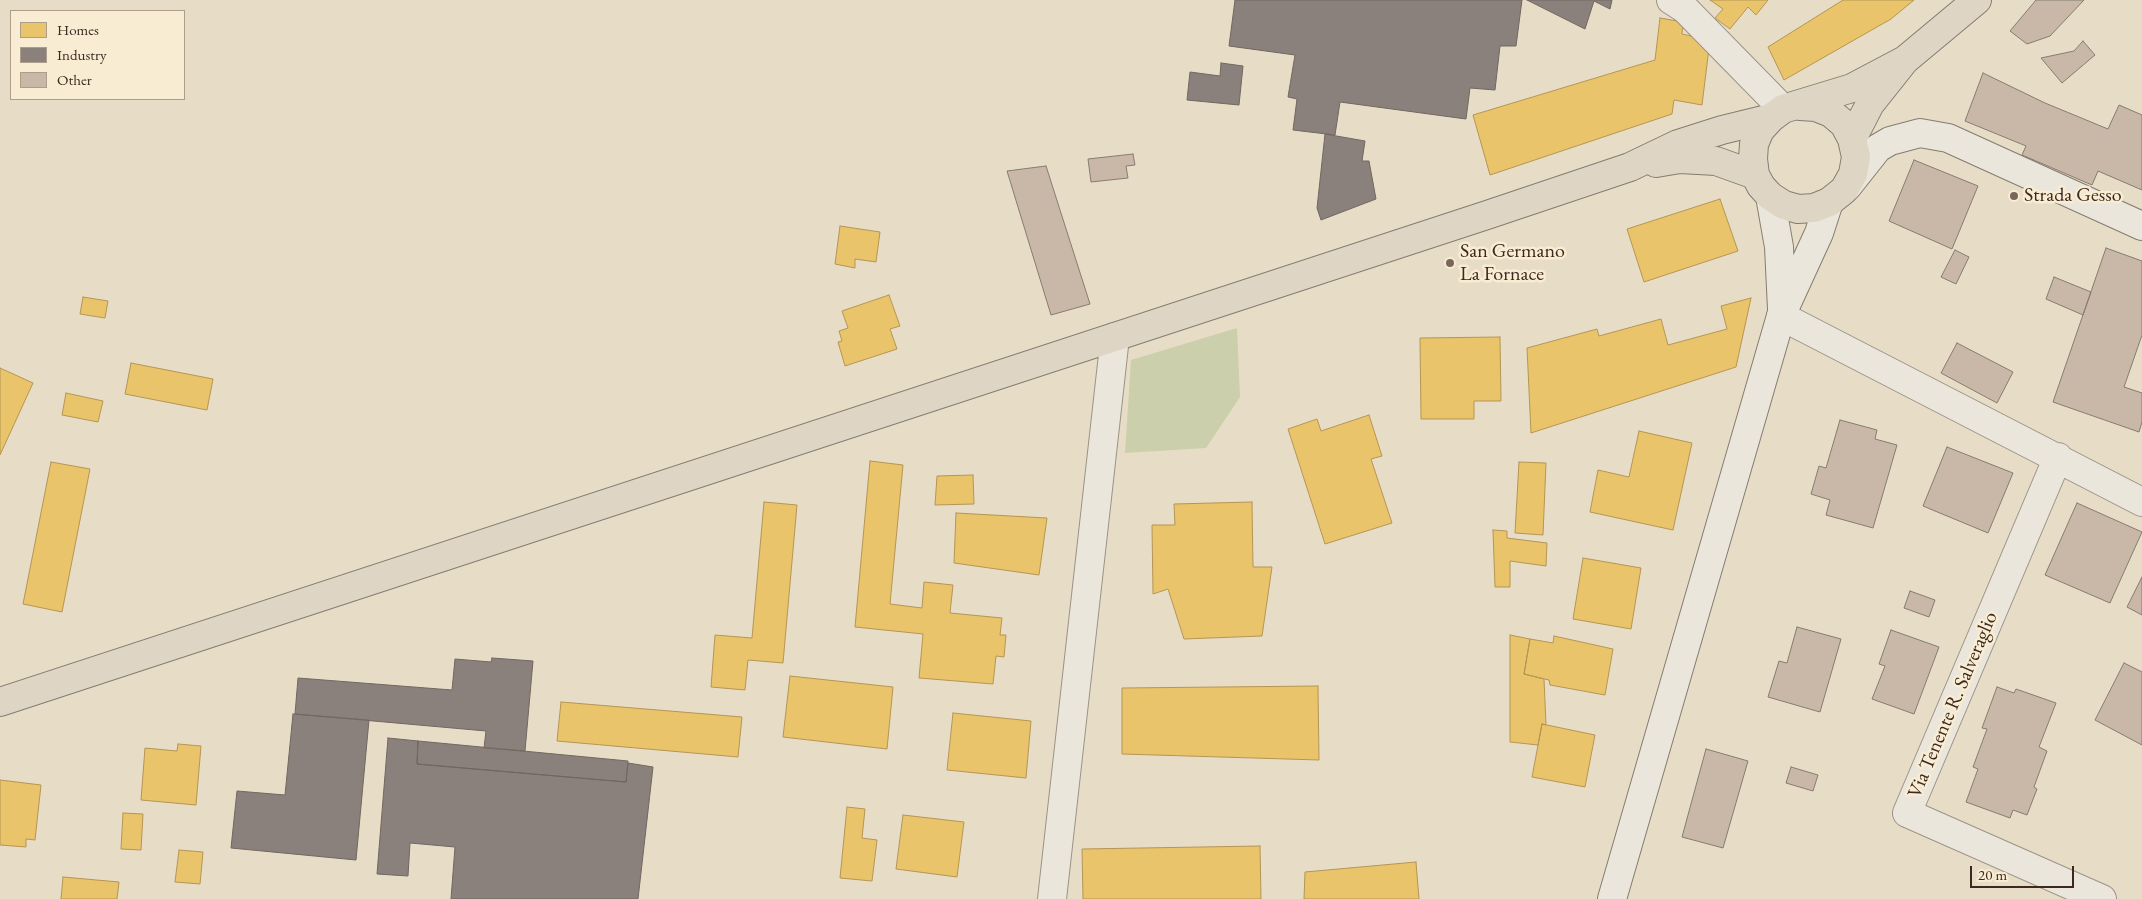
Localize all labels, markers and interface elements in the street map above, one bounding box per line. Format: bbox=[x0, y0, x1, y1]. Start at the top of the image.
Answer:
legend bbox=[10, 10, 185, 100]
text: Homes bbox=[57, 20, 99, 39]
text: Industry bbox=[57, 45, 107, 64]
text: Other bbox=[57, 70, 92, 89]
place label: Strada Gesso bbox=[2024, 184, 2122, 208]
marker: Strada Gesso bbox=[2008, 190, 2020, 202]
place label: San Germano La Fornace bbox=[1460, 240, 1565, 287]
marker: San Germano La Fornace bbox=[1444, 257, 1456, 269]
street label: Via Tenente R. Salveraglio bbox=[1903, 608, 2003, 802]
scale bar bbox=[1972, 856, 2076, 888]
text: 20 m bbox=[1978, 865, 2007, 884]

